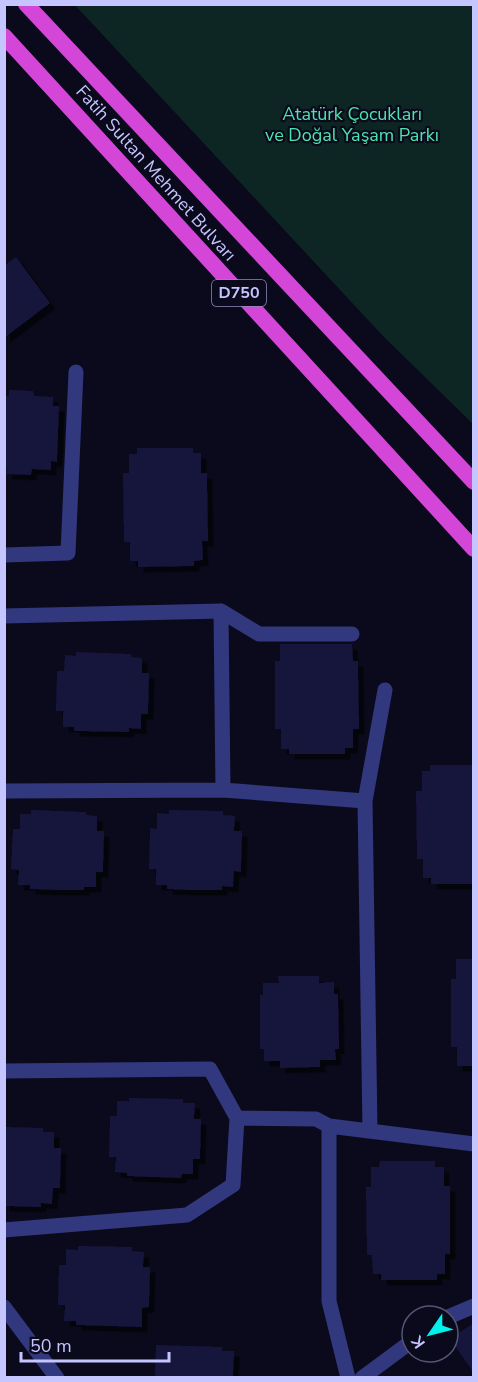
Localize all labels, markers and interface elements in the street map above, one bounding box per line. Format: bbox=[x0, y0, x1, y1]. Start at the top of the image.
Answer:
street label: Fatih Sultan Mehmet Bulvarı bbox=[70, 80, 242, 266]
park label: Atatürk Çocukları ve Doğal Yaşam Parkı bbox=[265, 102, 439, 147]
road number: D750 bbox=[212, 280, 266, 306]
north arrow bbox=[400, 1304, 460, 1364]
scale bar bbox=[21, 1325, 170, 1363]
text: K bbox=[406, 1330, 431, 1353]
text: 50 m bbox=[30, 1334, 72, 1358]

